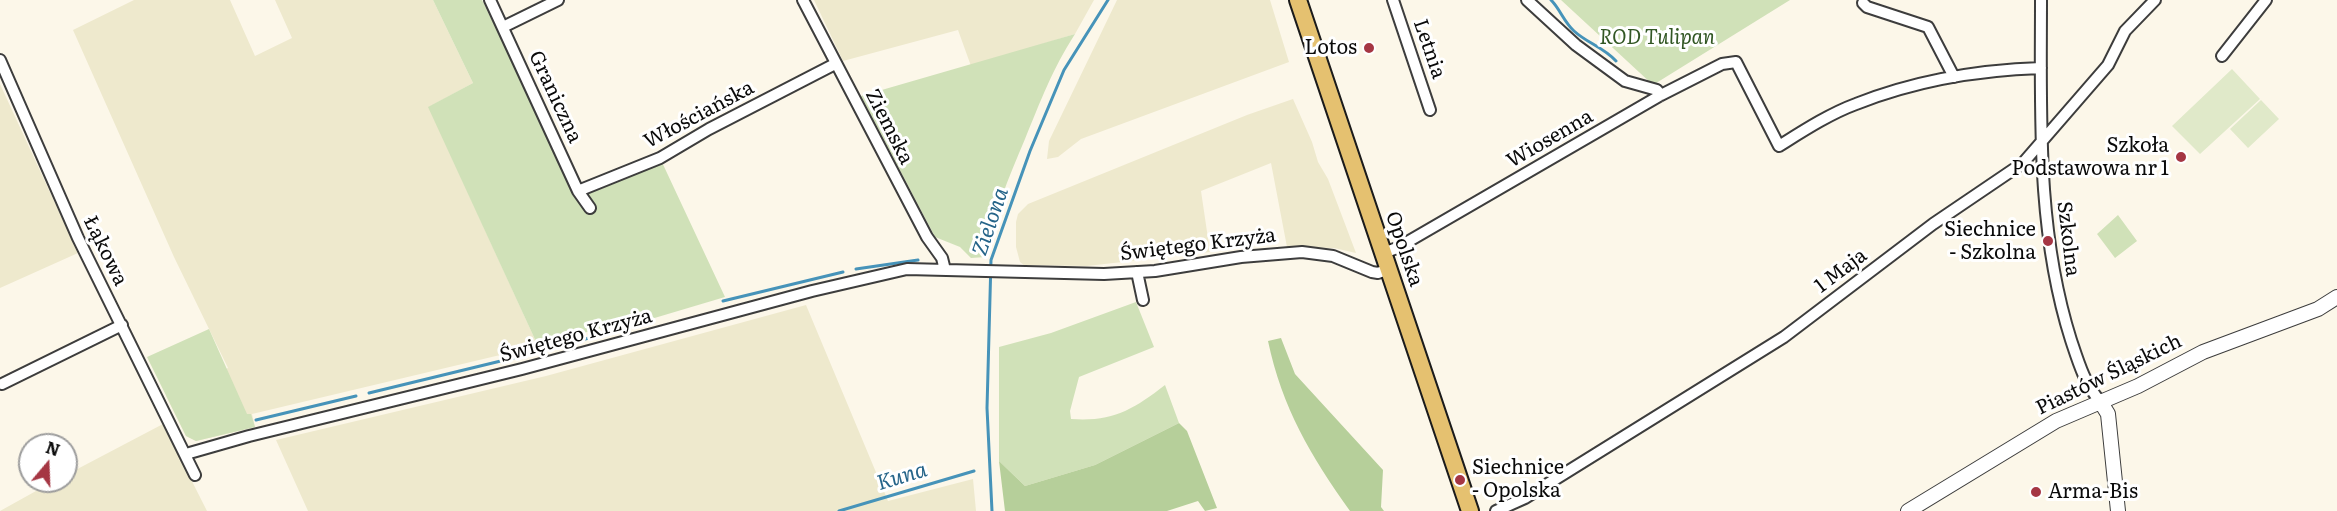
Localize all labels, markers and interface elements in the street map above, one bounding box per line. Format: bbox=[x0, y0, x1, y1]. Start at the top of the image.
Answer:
street label: Letnia bbox=[1408, 16, 1450, 82]
park label: ROD Tulipan bbox=[1599, 26, 1715, 50]
place label: Lotos bbox=[1304, 36, 1357, 60]
marker: Lotos bbox=[1362, 41, 1376, 55]
street label: Graniczna bbox=[523, 47, 587, 147]
street label: Włościańska bbox=[640, 76, 758, 154]
street label: Ziemska bbox=[860, 85, 918, 169]
street label: Wiosenna bbox=[1503, 105, 1597, 173]
place label: Szkoła Podstawowa nr 1 bbox=[2011, 134, 2169, 181]
marker: Szkoła Podstawowa nr 1 bbox=[2174, 150, 2188, 164]
water label: Zielona bbox=[968, 185, 1014, 259]
street label: Szkolna bbox=[2051, 200, 2085, 278]
street label: Opolska bbox=[1380, 208, 1428, 290]
street label: Łąkowa bbox=[78, 212, 132, 290]
place label: Siechnice - Szkolna bbox=[1944, 218, 2036, 265]
street label: Świętego Krzyża bbox=[1119, 224, 1277, 266]
marker: Siechnice - Szkolna bbox=[2041, 234, 2055, 248]
street label: 1 Maja bbox=[1810, 244, 1872, 298]
street label: Świętego Krzyża bbox=[497, 304, 655, 368]
street label: Piastów Śląskich bbox=[2032, 329, 2186, 421]
north arrow bbox=[18, 433, 78, 493]
text: N bbox=[43, 434, 63, 461]
place label: Siechnice - Opolska bbox=[1472, 456, 1564, 503]
water label: Kuna bbox=[874, 457, 930, 497]
marker: Siechnice - Opolska bbox=[1453, 473, 1467, 487]
place label: Arma-Bis bbox=[2048, 480, 2138, 504]
marker: Arma-Bis bbox=[2029, 485, 2043, 499]

